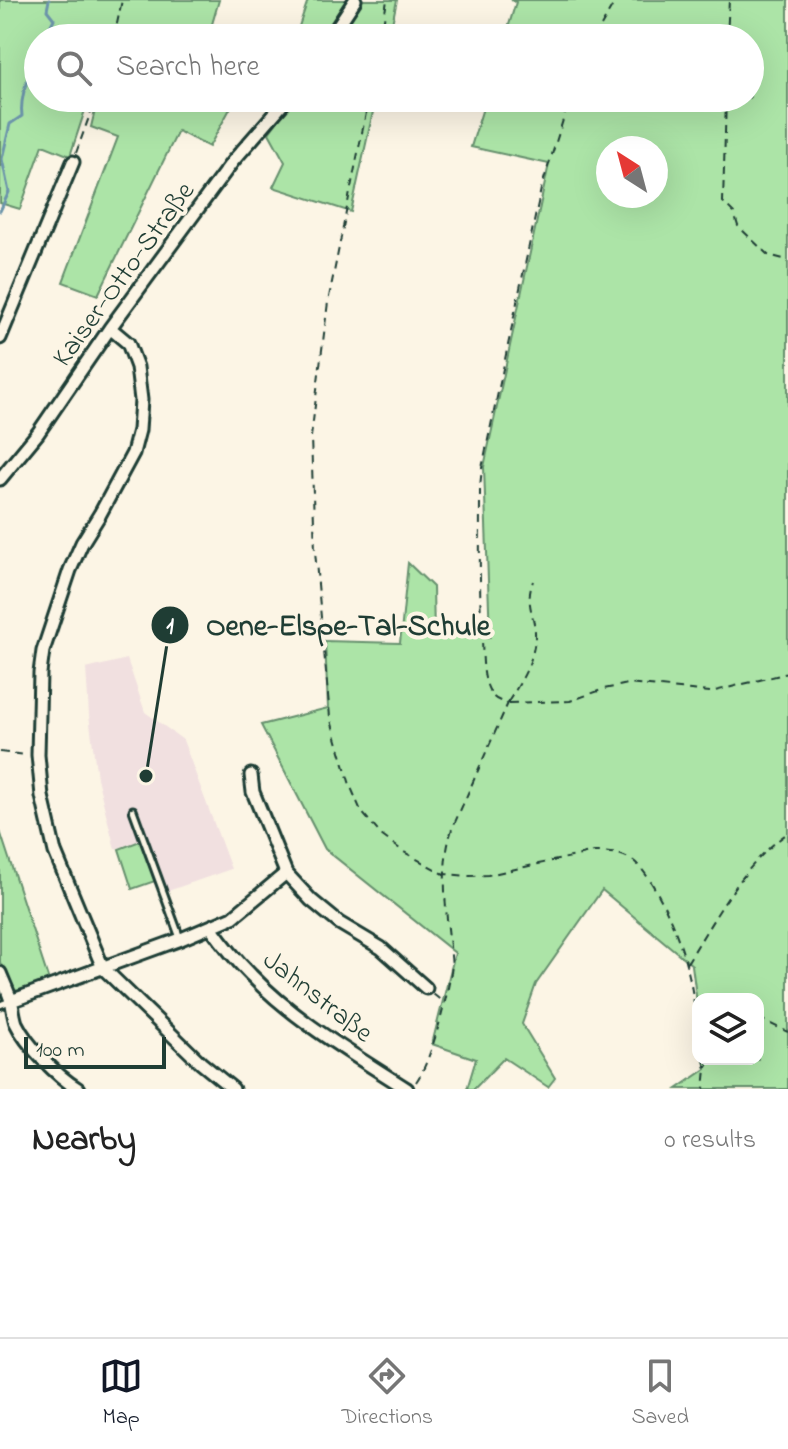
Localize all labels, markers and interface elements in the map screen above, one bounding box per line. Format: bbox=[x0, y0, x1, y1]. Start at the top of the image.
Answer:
search box bbox=[24, 24, 764, 112]
icon: search bbox=[52, 46, 96, 90]
text: Search here bbox=[116, 46, 260, 90]
north arrow bbox=[596, 136, 668, 208]
street label: Kaiser-Otto-Straße bbox=[43, 174, 206, 376]
callout: Oene-Elspe-Tal-Schule bbox=[150, 598, 506, 652]
text: Oene-Elspe-Tal-Schule bbox=[206, 606, 492, 650]
text: 1 bbox=[166, 610, 174, 645]
street label: Jahnstraße bbox=[253, 941, 381, 1054]
map controls bbox=[692, 993, 764, 1065]
button: layers bbox=[692, 993, 764, 1065]
scale bar bbox=[24, 1033, 166, 1069]
text: 100 m bbox=[36, 1035, 85, 1067]
text: Nearby bbox=[32, 1116, 136, 1166]
text: 0 results bbox=[664, 1122, 756, 1160]
tab: Map bbox=[99, 1354, 143, 1434]
tab: Directions bbox=[342, 1354, 433, 1434]
tab: Saved bbox=[631, 1354, 689, 1434]

